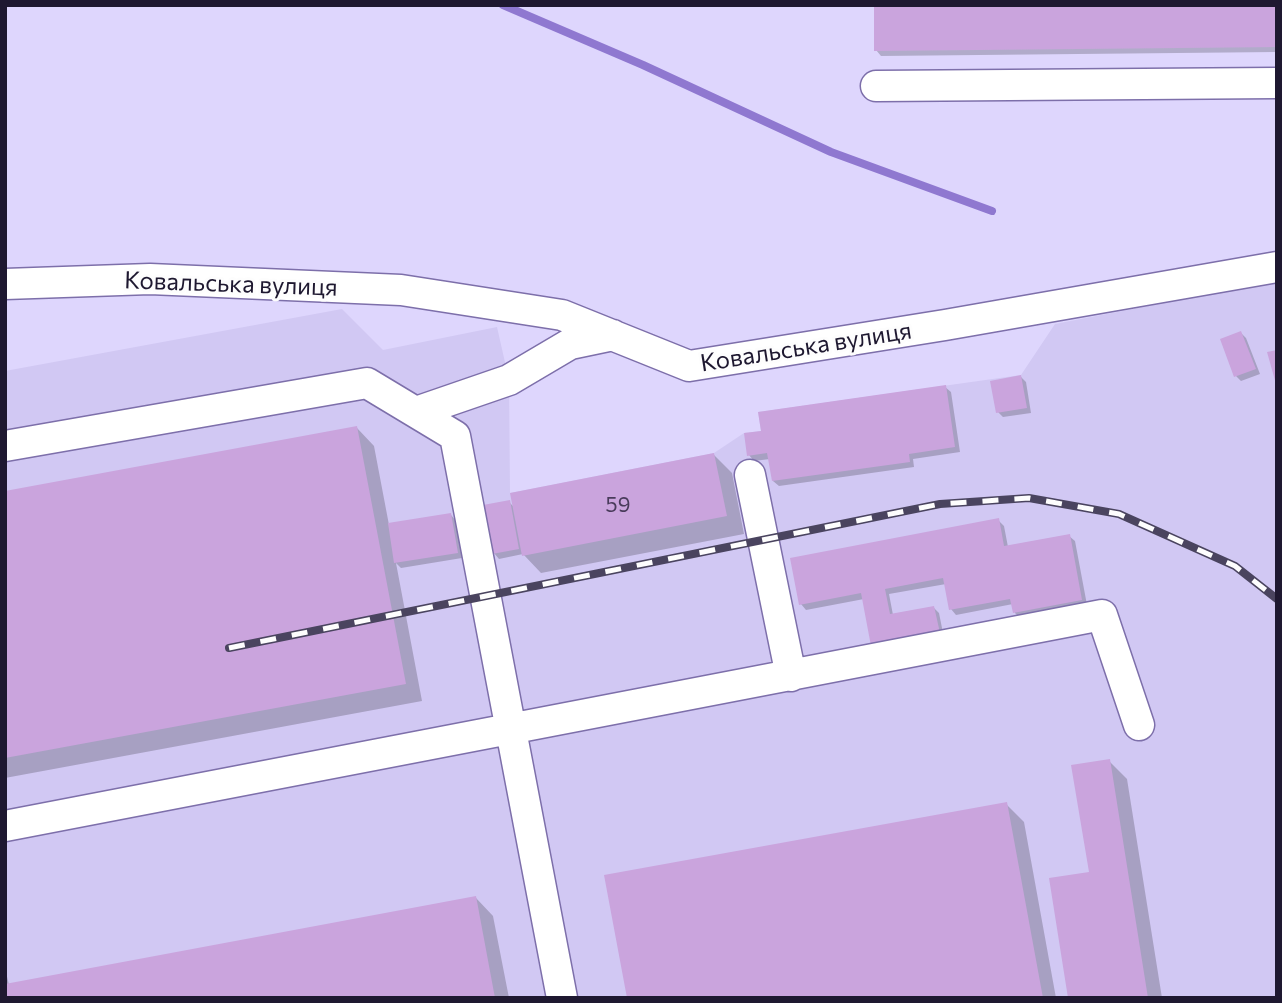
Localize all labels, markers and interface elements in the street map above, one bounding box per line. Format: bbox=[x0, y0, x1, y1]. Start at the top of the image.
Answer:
street label: Ковальська вулиця bbox=[124, 266, 338, 302]
street label: Ковальська вулиця bbox=[698, 316, 914, 378]
house number: 59 bbox=[606, 492, 630, 518]

